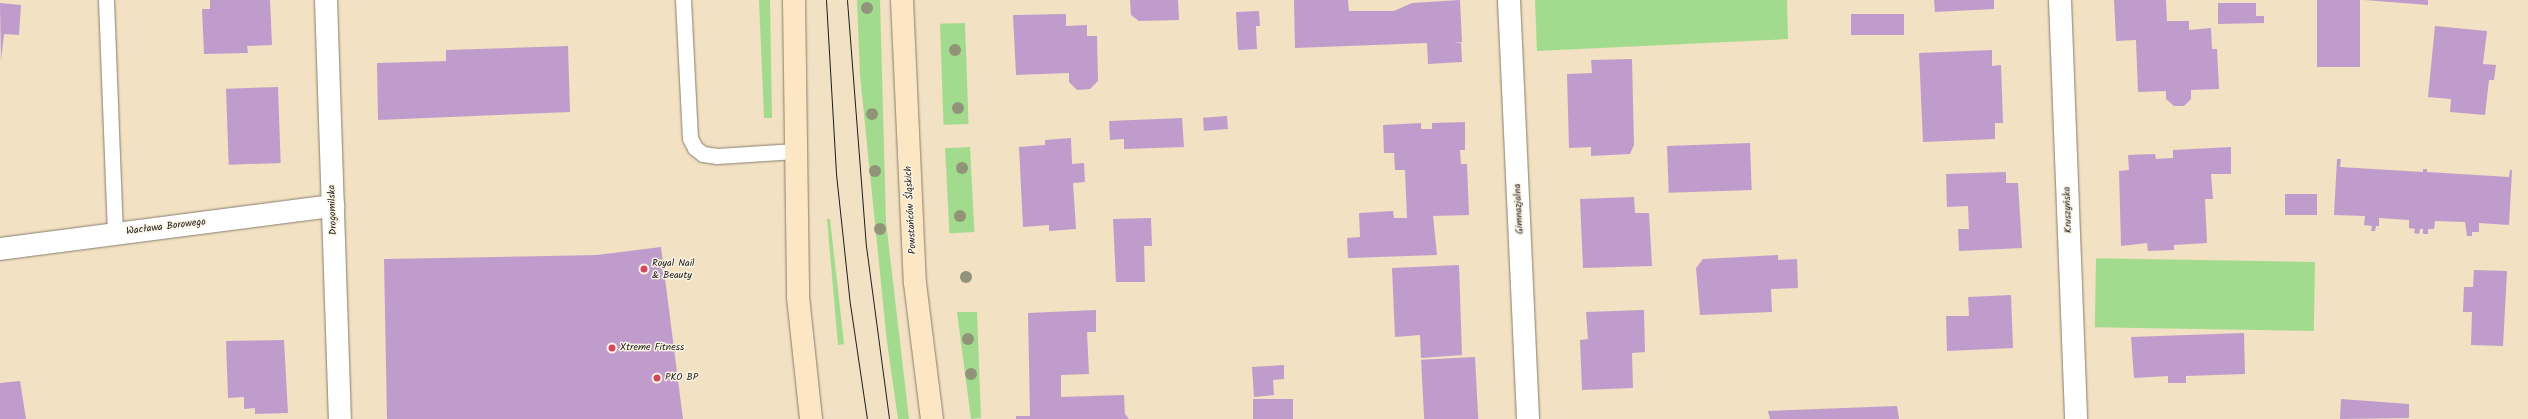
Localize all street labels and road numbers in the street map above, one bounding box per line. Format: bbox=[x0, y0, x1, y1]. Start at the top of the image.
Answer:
street label: Powstańców Śląskich bbox=[903, 166, 919, 254]
street label: Gimnazjalna bbox=[1512, 183, 1526, 235]
street label: Drogomilska bbox=[326, 185, 340, 235]
street label: Kruszyńska bbox=[2061, 187, 2075, 233]
street label: Wacława Borowego bbox=[126, 216, 206, 238]

